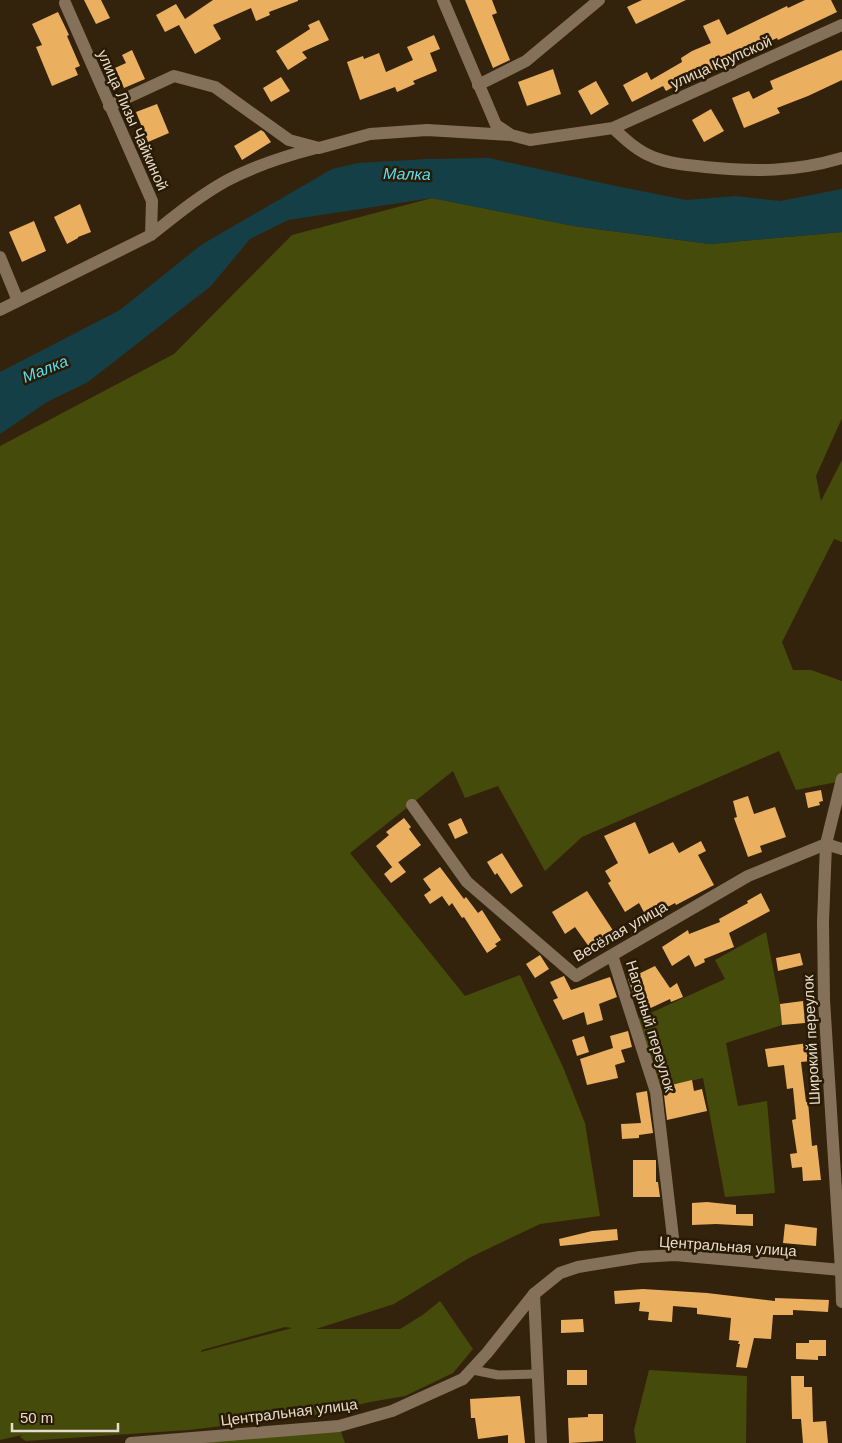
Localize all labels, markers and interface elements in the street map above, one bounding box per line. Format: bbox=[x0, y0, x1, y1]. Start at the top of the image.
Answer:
street label: улица Крупской bbox=[668, 32, 774, 92]
street label: улица Лизы Чайкиной bbox=[94, 47, 172, 193]
water label: Малка bbox=[383, 165, 431, 183]
water label: Малка bbox=[20, 352, 70, 386]
street label: Весёлая улица bbox=[570, 897, 670, 965]
street label: Нагорный переулок bbox=[623, 958, 679, 1094]
street label: Широкий переулок bbox=[799, 974, 823, 1105]
street label: Центральная улица bbox=[659, 1233, 798, 1259]
street label: Центральная улица bbox=[219, 1395, 359, 1429]
scale bar bbox=[12, 1400, 119, 1432]
text: 50 m bbox=[20, 1409, 53, 1426]

